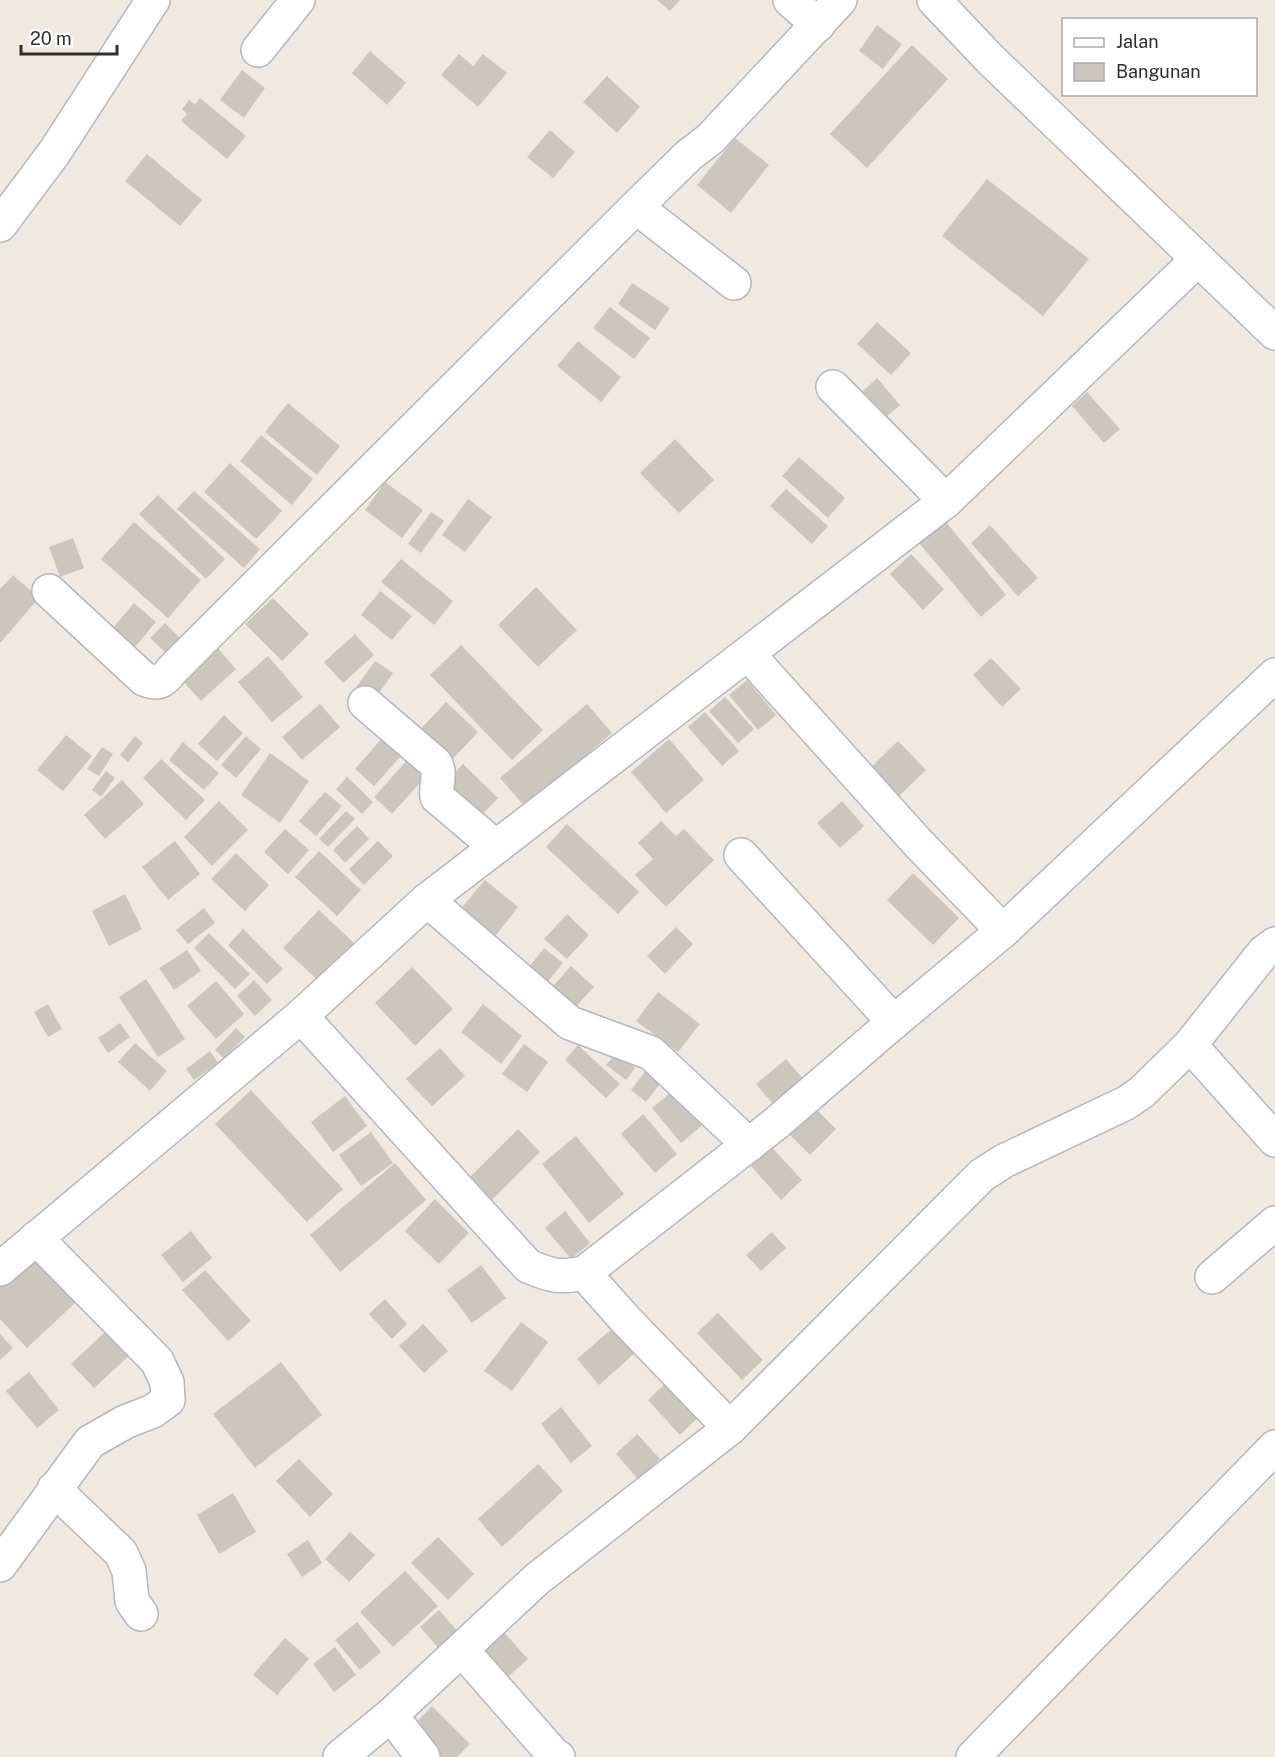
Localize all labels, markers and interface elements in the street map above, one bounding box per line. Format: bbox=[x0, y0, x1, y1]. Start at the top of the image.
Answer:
scale bar bbox=[21, 18, 117, 56]
legend bbox=[1062, 18, 1257, 96]
text: 20 m bbox=[30, 28, 72, 49]
text: Jalan bbox=[1116, 31, 1159, 52]
text: Bangunan bbox=[1116, 61, 1201, 82]

